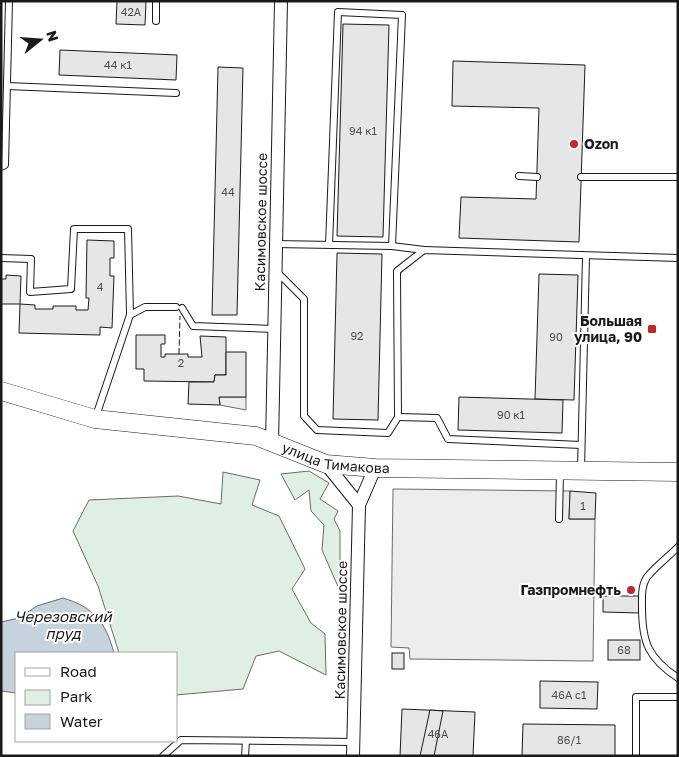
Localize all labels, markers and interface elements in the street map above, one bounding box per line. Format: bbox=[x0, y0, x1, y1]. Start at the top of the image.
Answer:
house number: 42А bbox=[121, 5, 142, 18]
north arrow bbox=[15, 15, 65, 65]
text: N bbox=[43, 28, 63, 44]
house number: 44 к1 bbox=[104, 58, 132, 71]
house number: 94 к1 bbox=[349, 124, 377, 137]
place label: Ozon bbox=[584, 135, 619, 152]
marker: Ozon bbox=[568, 138, 580, 150]
street label: Касимовское шоссе bbox=[251, 153, 270, 291]
house number: 44 bbox=[221, 185, 235, 198]
house number: 4 bbox=[97, 280, 104, 293]
place label: Большая улица, 90 bbox=[574, 312, 642, 345]
marker: Большая улица, 90 bbox=[646, 323, 658, 335]
house number: 92 bbox=[350, 329, 364, 342]
house number: 90 bbox=[549, 330, 563, 343]
house number: 2 bbox=[178, 356, 184, 369]
house number: 90 к1 bbox=[497, 408, 525, 421]
street label: улица Тимакова bbox=[280, 438, 390, 476]
house number: 1 bbox=[580, 499, 586, 512]
street label: Касимовское шоссе bbox=[331, 561, 350, 699]
place label: Газпромнефть bbox=[521, 581, 621, 598]
marker: Газпромнефть bbox=[625, 584, 637, 596]
water label: Черезовский пруд bbox=[14, 607, 112, 643]
house number: 68 bbox=[617, 643, 631, 656]
legend bbox=[15, 652, 178, 742]
text: Road bbox=[60, 662, 97, 680]
text: Park bbox=[60, 687, 93, 705]
house number: 46А с1 bbox=[552, 688, 586, 701]
text: Water bbox=[60, 712, 103, 730]
house number: 46А bbox=[428, 727, 449, 740]
house number: 86/1 bbox=[557, 733, 581, 746]

